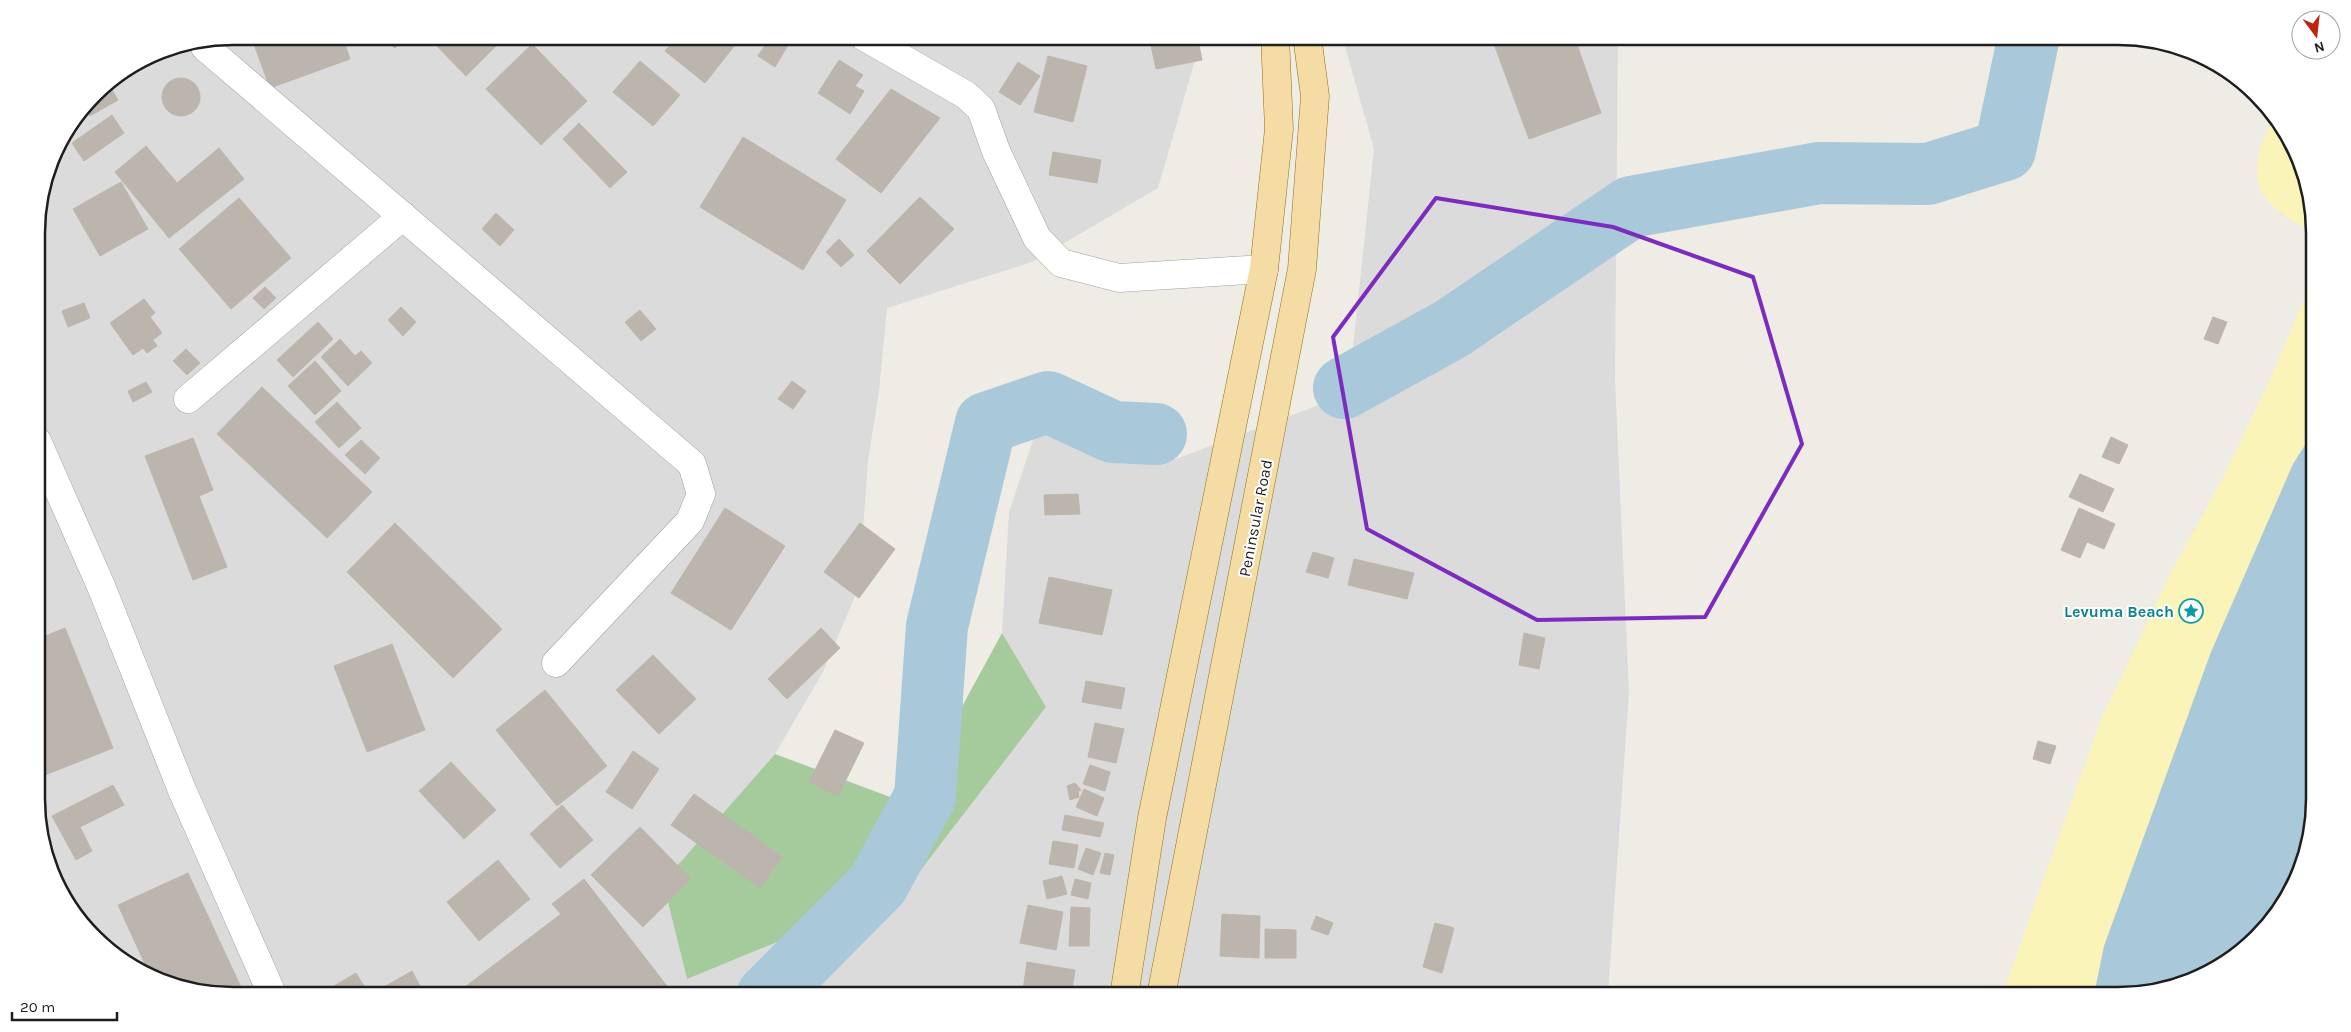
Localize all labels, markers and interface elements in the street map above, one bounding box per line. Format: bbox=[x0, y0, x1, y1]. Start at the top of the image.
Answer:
north arrow bbox=[2291, 10, 2341, 60]
text: N bbox=[2312, 38, 2326, 57]
street label: Peninsular Road bbox=[1235, 458, 1276, 578]
place icon: Levuma Beach bbox=[2178, 598, 2204, 624]
place label: Levuma Beach bbox=[2064, 602, 2174, 621]
scale bar bbox=[12, 990, 118, 1022]
text: 20 m bbox=[20, 998, 55, 1016]

